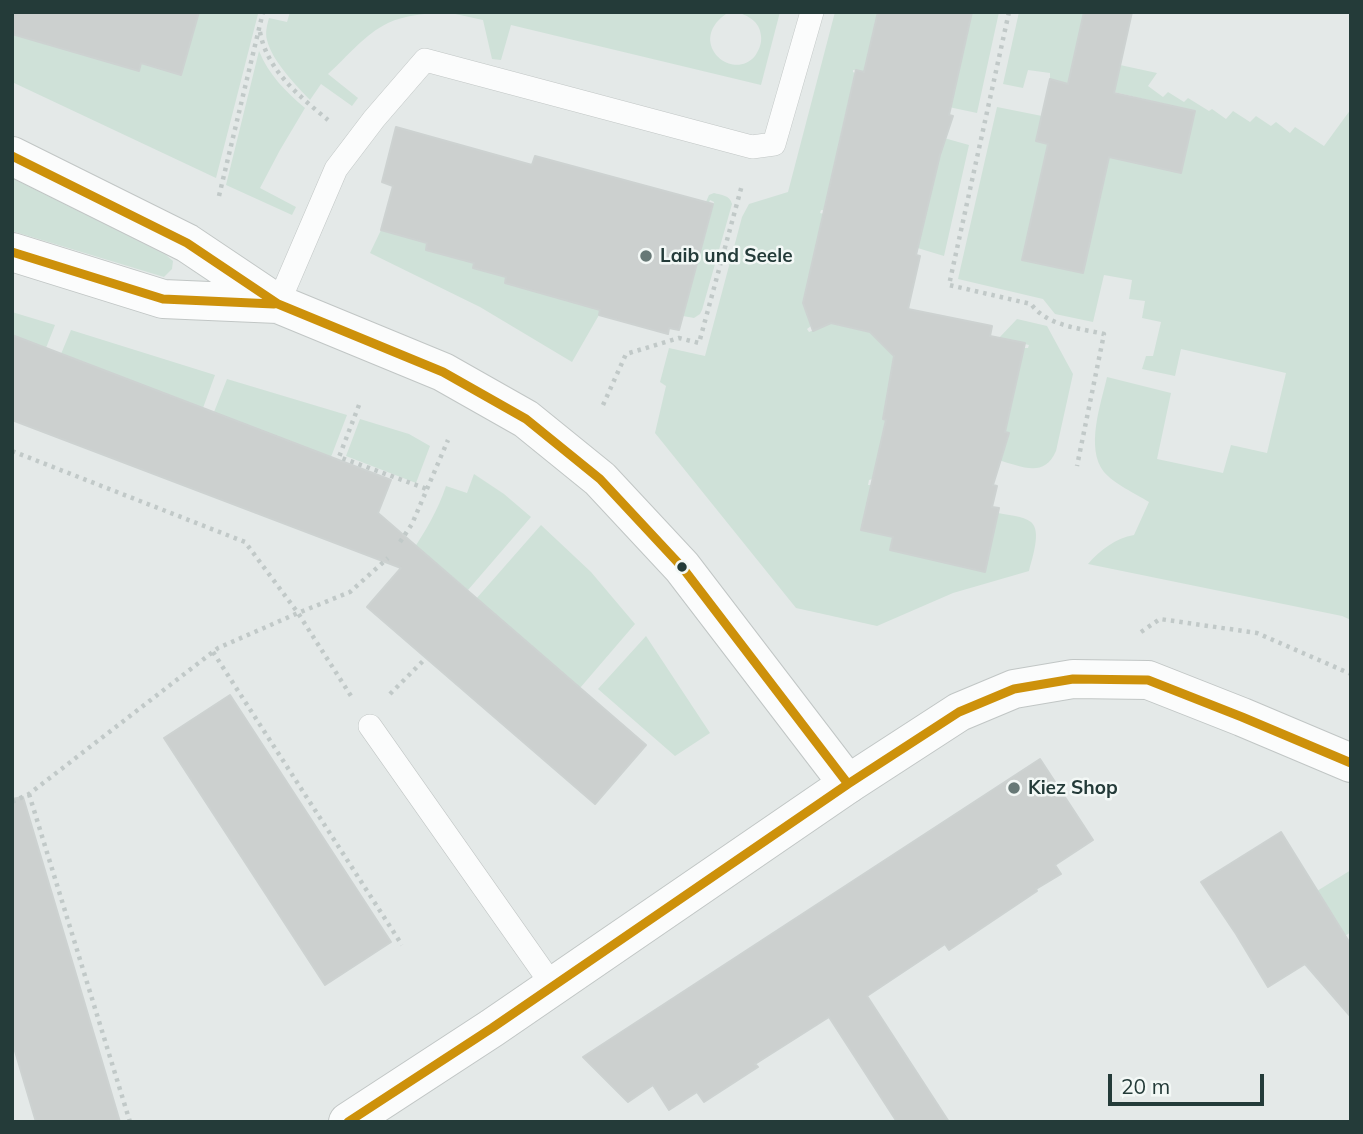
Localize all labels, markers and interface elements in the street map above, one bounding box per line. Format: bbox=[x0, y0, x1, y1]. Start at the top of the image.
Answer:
place label: Laib und Seele bbox=[660, 245, 793, 267]
marker: Laib und Seele bbox=[638, 248, 654, 264]
unlabelled marker bbox=[675, 560, 689, 574]
place label: Kiez Shop bbox=[1028, 777, 1118, 799]
marker: Kiez Shop bbox=[1006, 780, 1022, 796]
scale bar bbox=[1111, 1060, 1267, 1104]
text: 20 m bbox=[1121, 1073, 1170, 1099]

